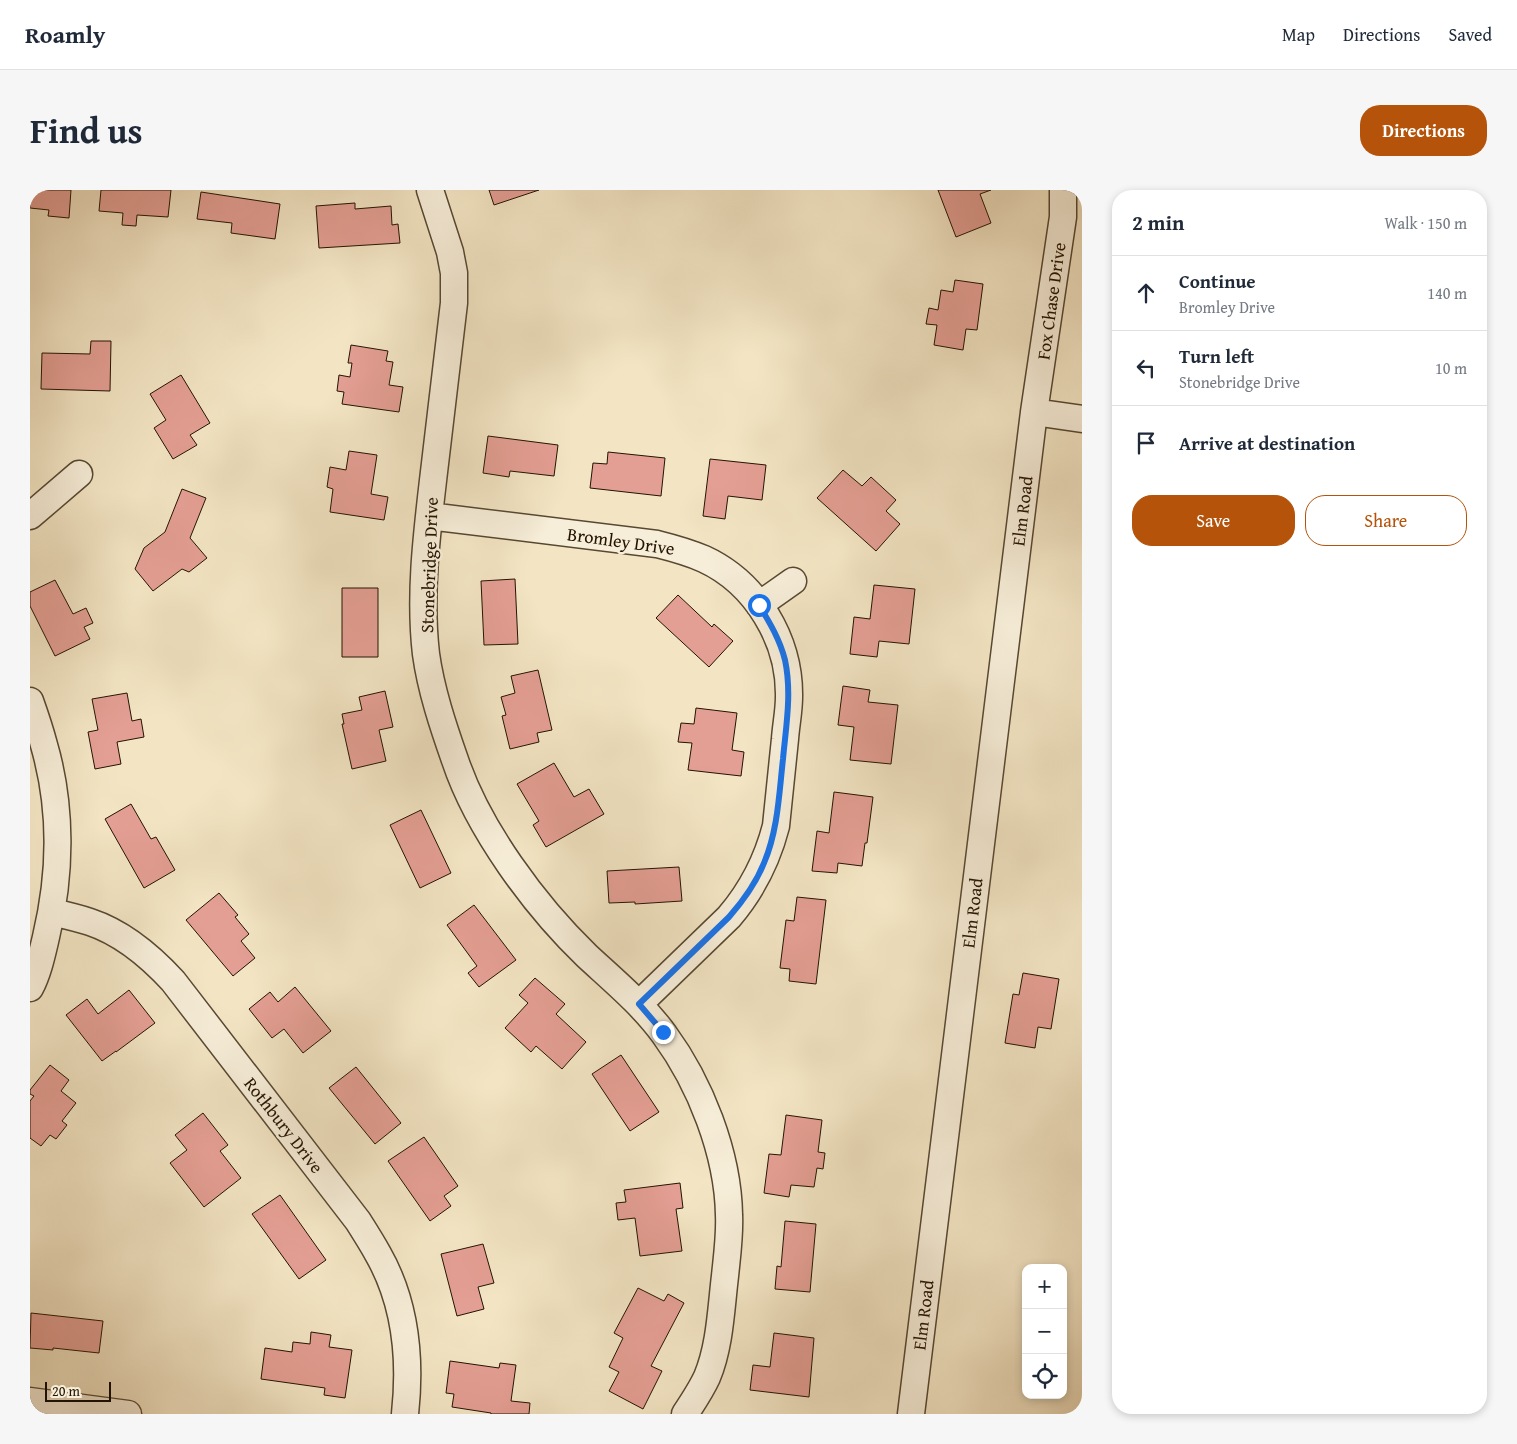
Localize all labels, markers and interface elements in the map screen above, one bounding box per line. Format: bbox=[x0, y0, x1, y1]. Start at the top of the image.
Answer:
text: Roamly bbox=[25, 17, 105, 52]
text: Map bbox=[1282, 21, 1315, 48]
text: Directions bbox=[1343, 21, 1420, 48]
text: Saved bbox=[1448, 21, 1492, 48]
text: Find us bbox=[30, 105, 143, 156]
button: Directions bbox=[1360, 105, 1487, 156]
text: 2 min bbox=[1132, 207, 1184, 238]
text: Walk · 150 m bbox=[1384, 211, 1467, 235]
street label: Fox Chase Drive bbox=[1029, 241, 1073, 361]
text: Continue bbox=[1179, 267, 1256, 295]
icon: ahead bbox=[1132, 279, 1160, 307]
text: 140 m bbox=[1427, 281, 1467, 305]
text: Bromley Drive bbox=[1179, 295, 1275, 319]
text: Turn left bbox=[1179, 342, 1254, 370]
icon: left bbox=[1132, 354, 1160, 382]
text: 10 m bbox=[1435, 356, 1467, 380]
text: Stonebridge Drive bbox=[1179, 370, 1300, 394]
icon: arrive bbox=[1132, 429, 1160, 457]
text: Arrive at destination bbox=[1179, 429, 1355, 457]
street label: Elm Road bbox=[1004, 474, 1040, 548]
button: Save bbox=[1132, 495, 1295, 546]
button: Share bbox=[1305, 495, 1467, 546]
street label: Stonebridge Drive bbox=[413, 497, 445, 633]
street label: Bromley Drive bbox=[566, 520, 676, 562]
route start bbox=[748, 594, 771, 617]
street label: Elm Road bbox=[954, 876, 990, 950]
route end bbox=[652, 1021, 675, 1044]
street label: Rothbury Drive bbox=[238, 1071, 330, 1179]
map controls bbox=[1022, 1264, 1067, 1399]
button: + bbox=[1022, 1264, 1067, 1309]
street label: Elm Road bbox=[905, 1278, 941, 1352]
button: − bbox=[1022, 1309, 1067, 1354]
button: locate bbox=[1022, 1354, 1067, 1399]
scale bar bbox=[45, 1379, 111, 1402]
text: 20 m bbox=[52, 1381, 80, 1401]

